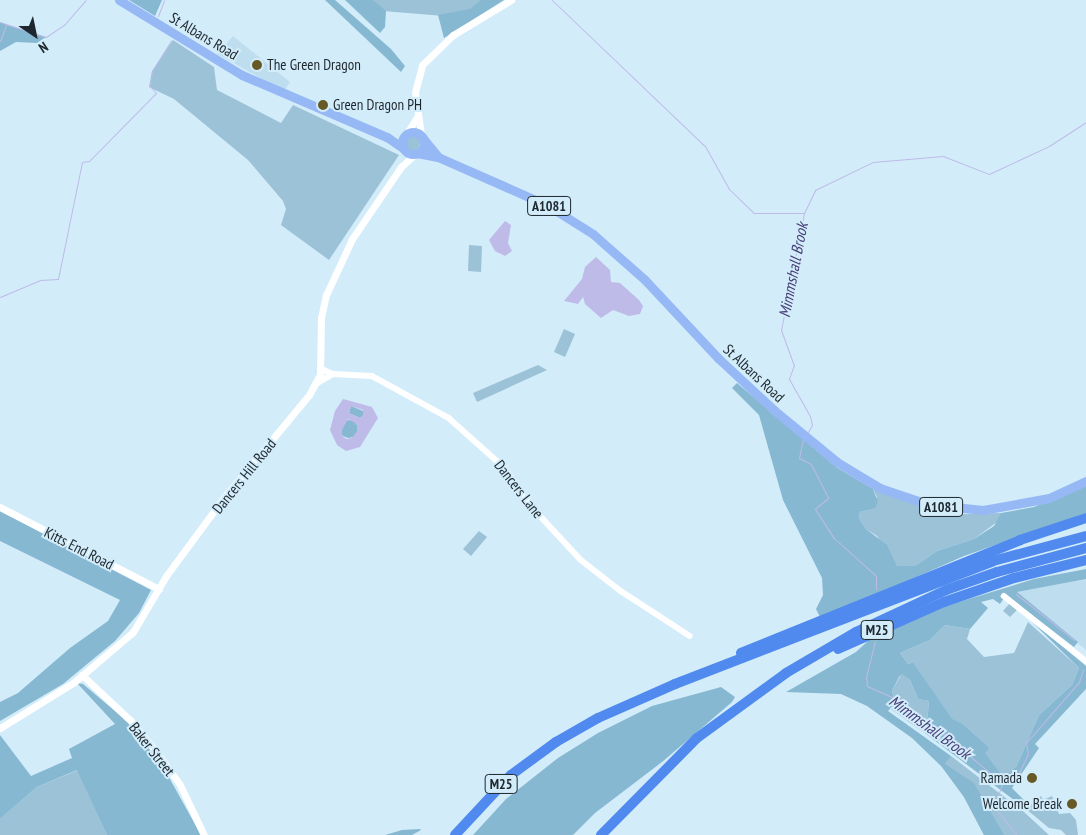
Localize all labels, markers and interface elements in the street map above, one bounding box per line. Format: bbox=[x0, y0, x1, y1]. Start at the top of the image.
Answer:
street label: St Albans Road bbox=[166, 8, 242, 64]
north arrow bbox=[10, 10, 60, 60]
text: N bbox=[35, 38, 52, 57]
place label: The Green Dragon bbox=[267, 56, 361, 74]
marker: The Green Dragon bbox=[251, 59, 263, 71]
place label: Green Dragon PH bbox=[333, 96, 422, 114]
marker: Green Dragon PH bbox=[317, 99, 329, 111]
road number: A1081 bbox=[526, 195, 572, 218]
water label: Mimmshall Brook bbox=[774, 221, 812, 319]
street label: St Albans Road bbox=[720, 340, 788, 406]
street label: Dancers Hill Road bbox=[208, 435, 280, 517]
street label: Dancers Lane bbox=[491, 456, 547, 522]
road number: A1081 bbox=[918, 496, 964, 518]
street label: Kitts End Road bbox=[41, 523, 117, 573]
road number: M25 bbox=[860, 618, 894, 642]
water label: Mimmshall Brook bbox=[885, 691, 975, 763]
street label: Baker Street bbox=[125, 719, 179, 779]
place label: Ramada bbox=[981, 769, 1022, 787]
road number: M25 bbox=[484, 772, 518, 796]
marker: Ramada bbox=[1026, 772, 1038, 784]
place label: Welcome Break bbox=[983, 795, 1062, 813]
marker: Welcome Break bbox=[1066, 798, 1078, 810]

